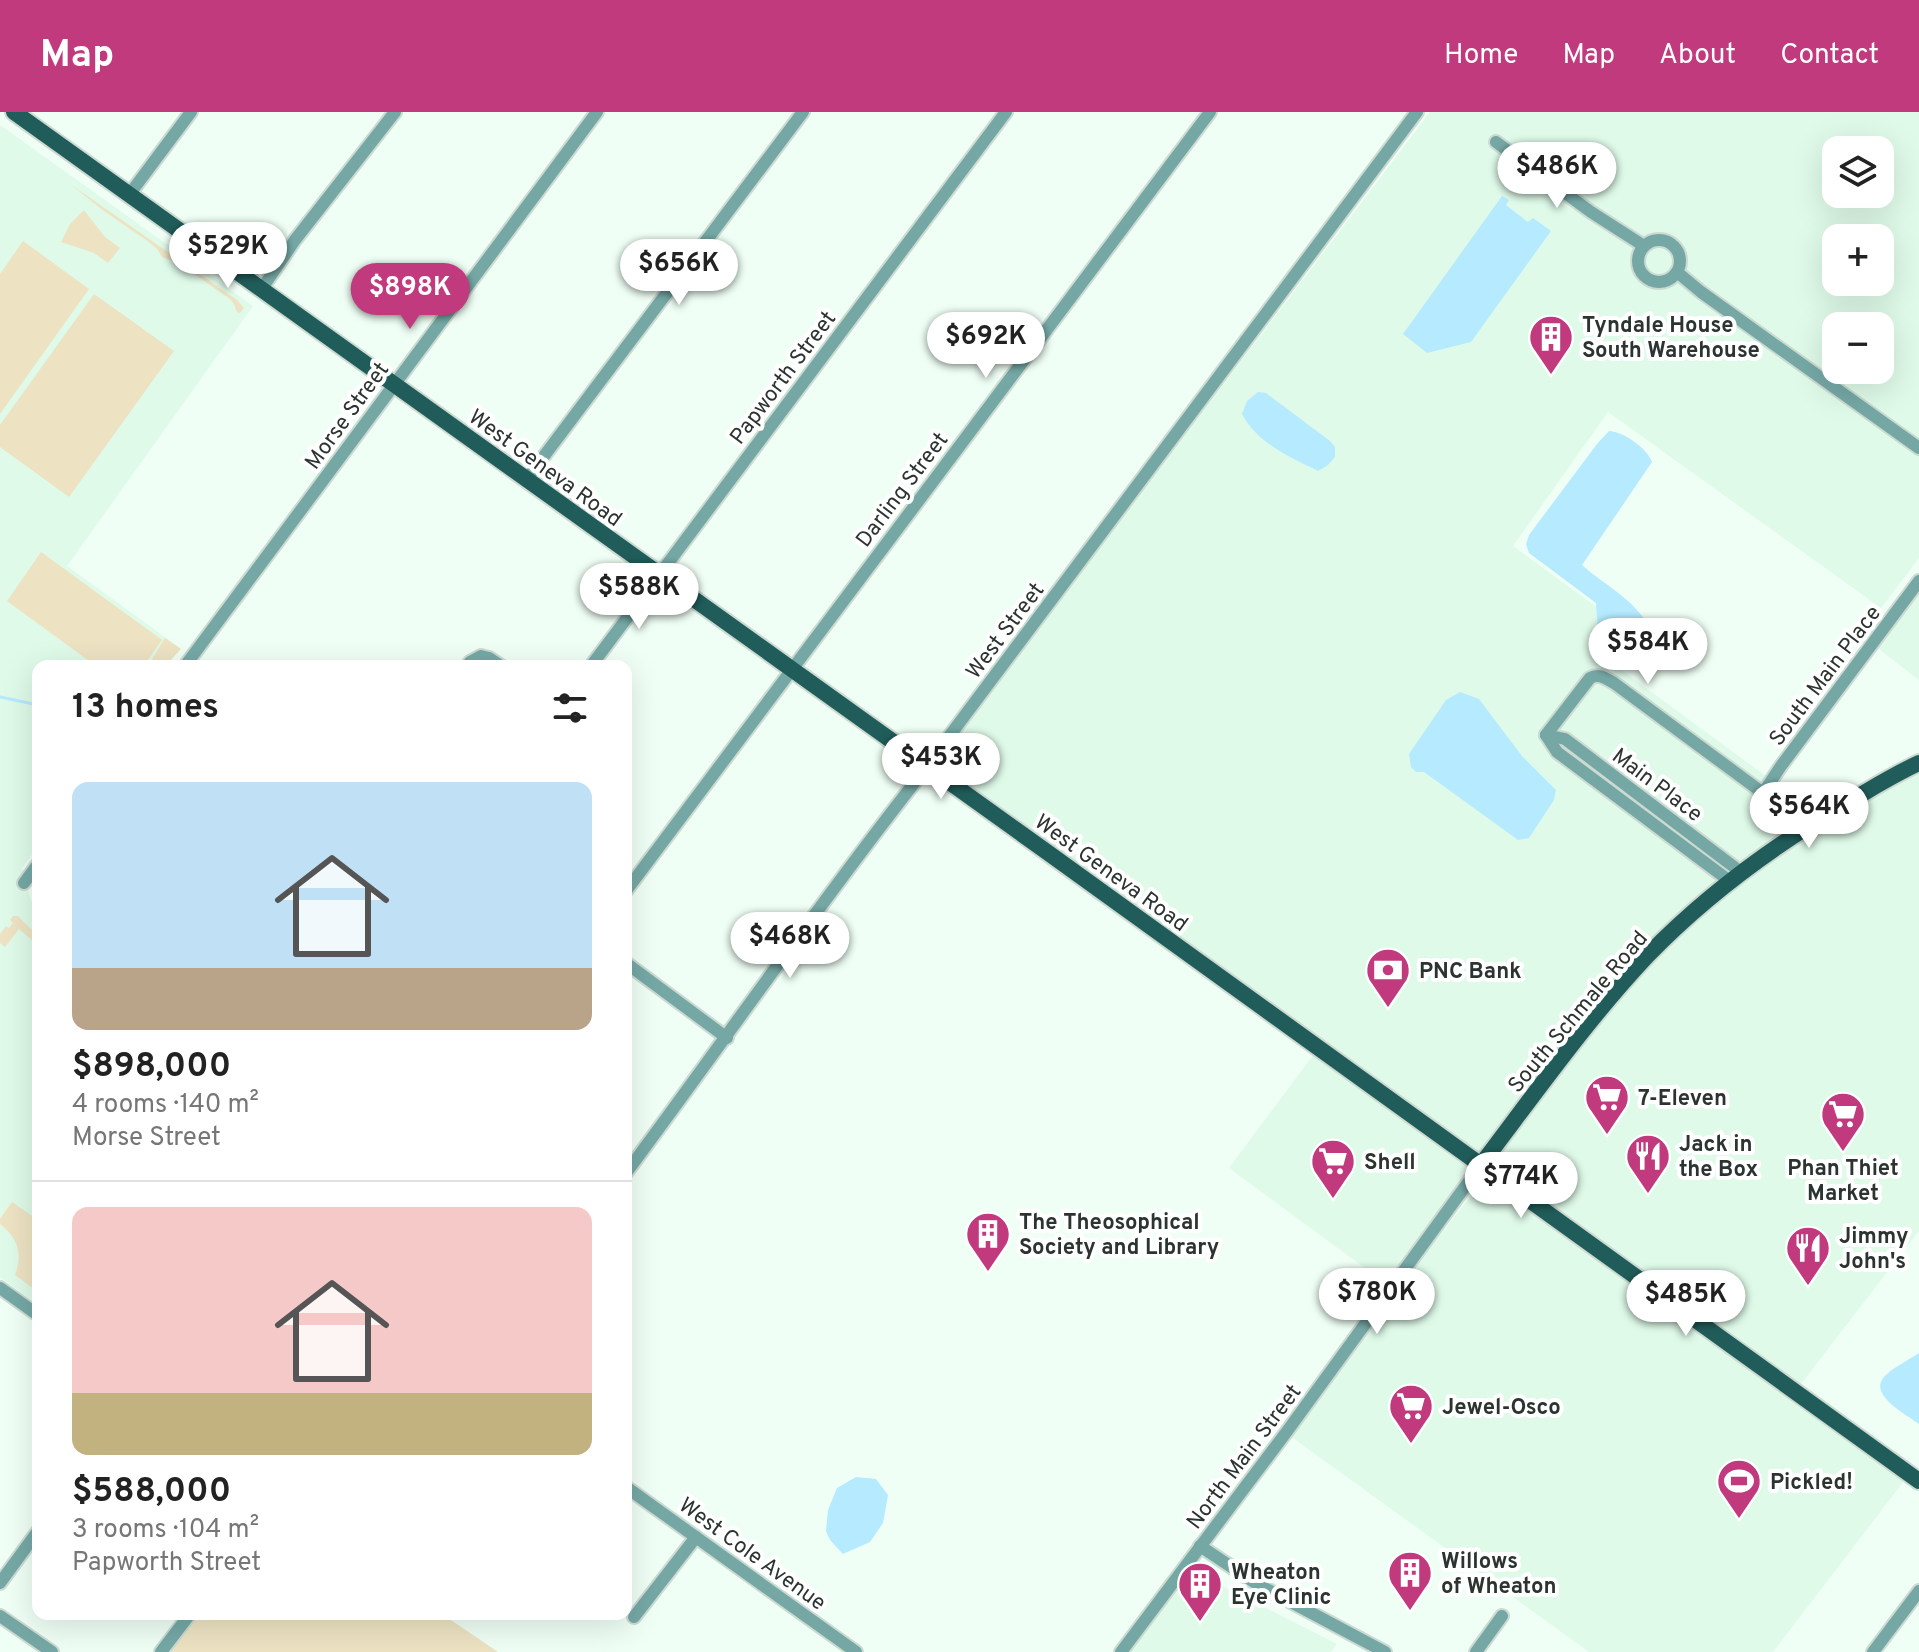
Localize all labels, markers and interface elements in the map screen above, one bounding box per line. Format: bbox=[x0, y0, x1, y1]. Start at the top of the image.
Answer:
text: Map bbox=[40, 32, 114, 81]
text: Home bbox=[1444, 38, 1518, 74]
text: Map bbox=[1562, 38, 1615, 74]
text: About bbox=[1659, 38, 1736, 74]
text: Contact bbox=[1780, 38, 1879, 74]
map controls bbox=[1822, 136, 1894, 384]
button: layers bbox=[1822, 136, 1894, 208]
pin: $486K bbox=[1501, 142, 1613, 210]
text: $486K bbox=[1515, 151, 1599, 184]
pin: $529K bbox=[172, 222, 284, 290]
button: + bbox=[1822, 224, 1894, 296]
text: $529K bbox=[187, 231, 269, 264]
pin: $656K bbox=[623, 239, 735, 307]
text: $656K bbox=[638, 248, 720, 281]
pin: $898K bbox=[354, 263, 466, 331]
text: $898K bbox=[369, 272, 451, 305]
street label: Papworth Street bbox=[725, 306, 843, 451]
pin: $692K bbox=[930, 312, 1042, 380]
button: − bbox=[1822, 312, 1894, 384]
building icon: Tyndale House South Warehouse bbox=[1527, 313, 1575, 376]
place label: Tyndale House South Warehouse bbox=[1582, 313, 1760, 365]
text: $692K bbox=[945, 321, 1027, 354]
street label: Morse Street bbox=[300, 358, 396, 475]
street label: West Geneva Road bbox=[463, 404, 627, 534]
street label: Darling Street bbox=[851, 428, 955, 553]
pin: $588K bbox=[583, 563, 695, 631]
text: $588K bbox=[598, 572, 680, 605]
street label: West Street bbox=[961, 578, 1051, 685]
street label: South Main Place bbox=[1764, 601, 1888, 752]
pin: $584K bbox=[1592, 618, 1704, 686]
text: $584K bbox=[1606, 627, 1690, 660]
icon: filters bbox=[548, 686, 592, 730]
text: 13 homes bbox=[72, 687, 219, 730]
pin: $453K bbox=[885, 733, 997, 801]
text: $453K bbox=[900, 742, 982, 775]
street label: Main Place bbox=[1606, 743, 1707, 829]
pin: $564K bbox=[1753, 782, 1865, 850]
text: $564K bbox=[1768, 791, 1850, 824]
street label: West Geneva Road bbox=[1029, 809, 1193, 939]
icon: home bbox=[260, 834, 404, 978]
pin: $468K bbox=[734, 912, 846, 980]
text: $468K bbox=[748, 921, 832, 954]
street label: South Schmale Road bbox=[1503, 926, 1655, 1099]
bank icon: PNC Bank bbox=[1364, 946, 1412, 1009]
place label: PNC Bank bbox=[1419, 959, 1521, 986]
text: $898,000 bbox=[72, 1046, 231, 1089]
supermarket icon: 7-Eleven bbox=[1583, 1073, 1631, 1136]
place label: 7-Eleven bbox=[1638, 1086, 1727, 1113]
text: 4 rooms · 140 m² bbox=[72, 1089, 259, 1122]
supermarket icon: Phan Thiet Market bbox=[1819, 1090, 1867, 1153]
text: Morse Street bbox=[72, 1122, 221, 1155]
restaurant icon: Jack in the Box bbox=[1624, 1132, 1672, 1195]
place label: Jack in the Box bbox=[1679, 1132, 1758, 1184]
supermarket icon: Shell bbox=[1309, 1137, 1357, 1200]
place label: Shell bbox=[1364, 1150, 1416, 1177]
pin: $774K bbox=[1465, 1152, 1577, 1220]
place label: Phan Thiet Market bbox=[1787, 1156, 1899, 1208]
text: $774K bbox=[1483, 1161, 1559, 1194]
building icon: The Theosophical Society and Library bbox=[964, 1210, 1012, 1273]
place label: The Theosophical Society and Library bbox=[1019, 1210, 1219, 1262]
restaurant icon: Jimmy John's bbox=[1784, 1224, 1832, 1287]
place label: Jimmy John's bbox=[1839, 1224, 1909, 1276]
icon: home bbox=[260, 1259, 404, 1403]
pin: $780K bbox=[1321, 1268, 1433, 1336]
pin: $485K bbox=[1630, 1270, 1742, 1338]
text: $780K bbox=[1337, 1277, 1417, 1310]
text: $485K bbox=[1644, 1279, 1728, 1312]
street label: North Main Street bbox=[1182, 1380, 1308, 1535]
supermarket icon: Jewel-Osco bbox=[1387, 1382, 1435, 1445]
place label: Jewel-Osco bbox=[1442, 1395, 1561, 1422]
sports icon: Pickled! bbox=[1715, 1457, 1763, 1520]
place label: Pickled! bbox=[1770, 1470, 1853, 1497]
text: $588,000 bbox=[72, 1471, 231, 1514]
street label: West Cole Avenue bbox=[673, 1493, 830, 1617]
text: 3 rooms · 104 m² bbox=[72, 1514, 259, 1547]
text: Papworth Street bbox=[72, 1547, 261, 1580]
building icon: Willows of Wheaton bbox=[1386, 1549, 1434, 1612]
place label: Willows of Wheaton bbox=[1441, 1549, 1556, 1601]
building icon: Wheaton Eye Clinic bbox=[1176, 1560, 1224, 1623]
place label: Wheaton Eye Clinic bbox=[1231, 1560, 1331, 1612]

